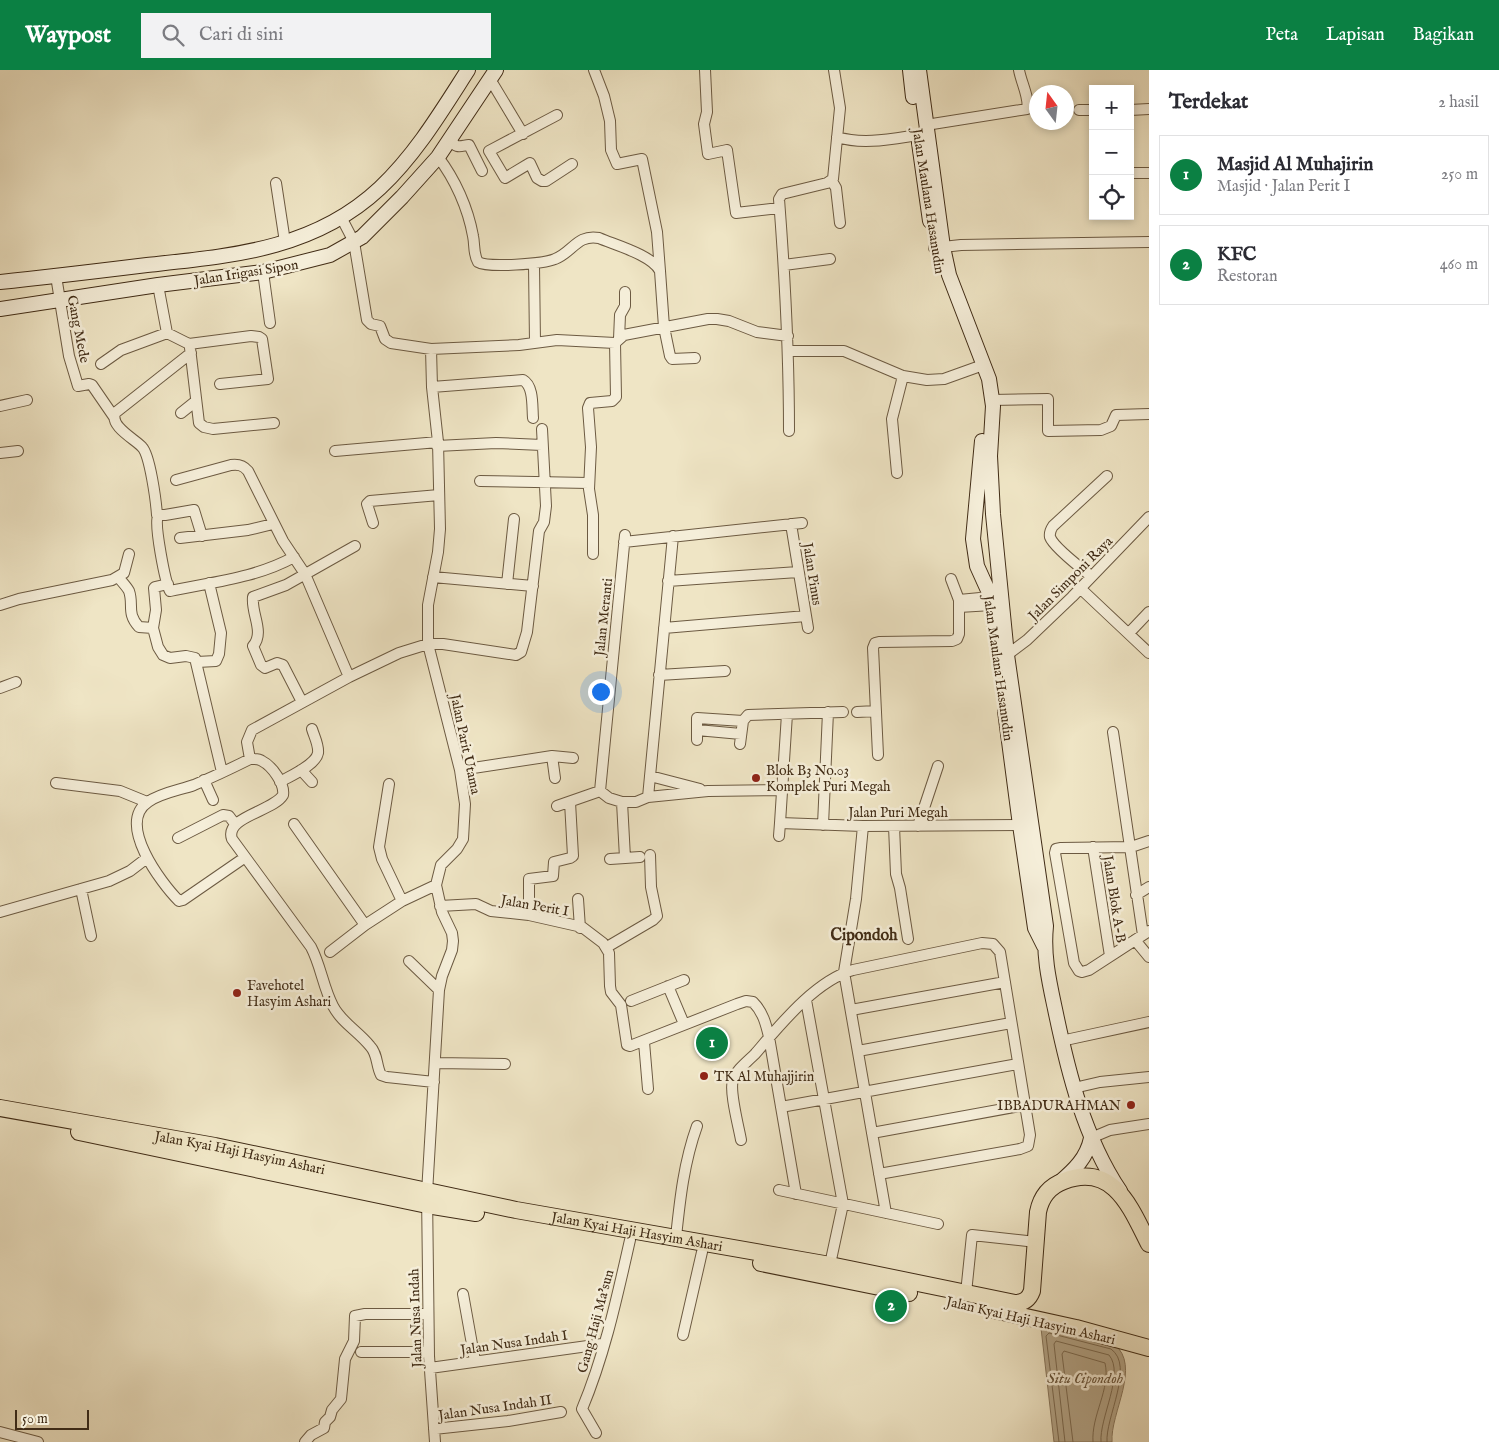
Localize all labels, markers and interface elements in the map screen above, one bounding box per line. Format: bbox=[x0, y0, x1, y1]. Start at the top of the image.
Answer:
search box bbox=[141, 13, 491, 58]
text: Waypost bbox=[25, 20, 111, 51]
icon: search bbox=[159, 21, 187, 49]
text: Cari di sini bbox=[199, 23, 283, 47]
text: Peta bbox=[1266, 24, 1298, 47]
text: Lapisan bbox=[1326, 24, 1385, 47]
text: Bagikan bbox=[1413, 24, 1474, 47]
north arrow bbox=[1029, 85, 1074, 130]
map controls bbox=[1089, 85, 1134, 220]
button: + bbox=[1089, 85, 1134, 130]
text: Terdekat bbox=[1169, 89, 1248, 116]
text: 2 hasil bbox=[1438, 93, 1479, 113]
street label: Jalan Maulana Hasanudin bbox=[907, 125, 948, 276]
button: − bbox=[1089, 130, 1134, 175]
text: Masjid Al Muhajirin bbox=[1217, 153, 1373, 177]
text: 1 bbox=[1183, 165, 1189, 185]
text: 250 m bbox=[1441, 165, 1478, 185]
button: locate bbox=[1089, 175, 1134, 220]
text: Masjid · Jalan Perit I bbox=[1217, 177, 1350, 197]
text: KFC bbox=[1217, 243, 1256, 267]
text: 2 bbox=[1182, 255, 1190, 275]
text: 460 m bbox=[1440, 255, 1478, 275]
street label: Jalan Irigasi Sipon bbox=[191, 256, 300, 290]
text: Restoran bbox=[1217, 267, 1277, 287]
street label: Gang Mede bbox=[63, 294, 94, 365]
street label: Jalan Simponi Raya bbox=[1023, 532, 1117, 626]
street label: Jalan Pinus bbox=[798, 540, 826, 607]
street label: Jalan Meranti bbox=[591, 577, 617, 659]
street label: Jalan Maulana Hasanudin bbox=[979, 592, 1017, 743]
your location bbox=[588, 679, 614, 705]
street label: Jalan Parit Utama bbox=[445, 691, 485, 797]
place label: Blok B3 No.03 Komplek Puri Megah bbox=[766, 762, 891, 796]
marker: Blok B3 No.03 Komplek Puri Megah bbox=[750, 772, 762, 784]
street label: Jalan Puri Megah bbox=[846, 804, 948, 822]
street label: Jalan Blok A-B bbox=[1098, 852, 1130, 944]
street label: Jalan Perit I bbox=[497, 891, 570, 921]
district label: Cipondoh bbox=[831, 926, 898, 946]
place label: Favehotel Hasyim Ashari bbox=[247, 977, 332, 1011]
marker: Favehotel Hasyim Ashari bbox=[231, 987, 243, 999]
pin: 1 bbox=[696, 1024, 728, 1062]
place label: TK Al Muhajjirin bbox=[714, 1068, 815, 1086]
marker: TK Al Muhajjirin bbox=[698, 1070, 710, 1082]
place label: IBBADURAHMAN bbox=[997, 1097, 1121, 1115]
marker: IBBADURAHMAN bbox=[1125, 1099, 1137, 1111]
street label: Jalan Kyai Haji Hasyim Ashari bbox=[151, 1127, 327, 1179]
street label: Jalan Kyai Haji Hasyim Ashari bbox=[548, 1208, 724, 1256]
street label: Gang Haji Ma’sun bbox=[574, 1267, 619, 1375]
street label: Jalan Nusa Indah bbox=[405, 1268, 427, 1370]
pin: 2 bbox=[875, 1287, 907, 1325]
street label: Jalan Kyai Haji Hasyim Ashari bbox=[942, 1292, 1117, 1349]
street label: Jalan Nusa Indah I bbox=[457, 1327, 569, 1360]
water label: Situ Cipondoh bbox=[1047, 1369, 1124, 1388]
street label: Jalan Nusa Indah II bbox=[435, 1391, 553, 1425]
scale bar bbox=[15, 1407, 89, 1430]
text: 50 m bbox=[22, 1410, 48, 1428]

